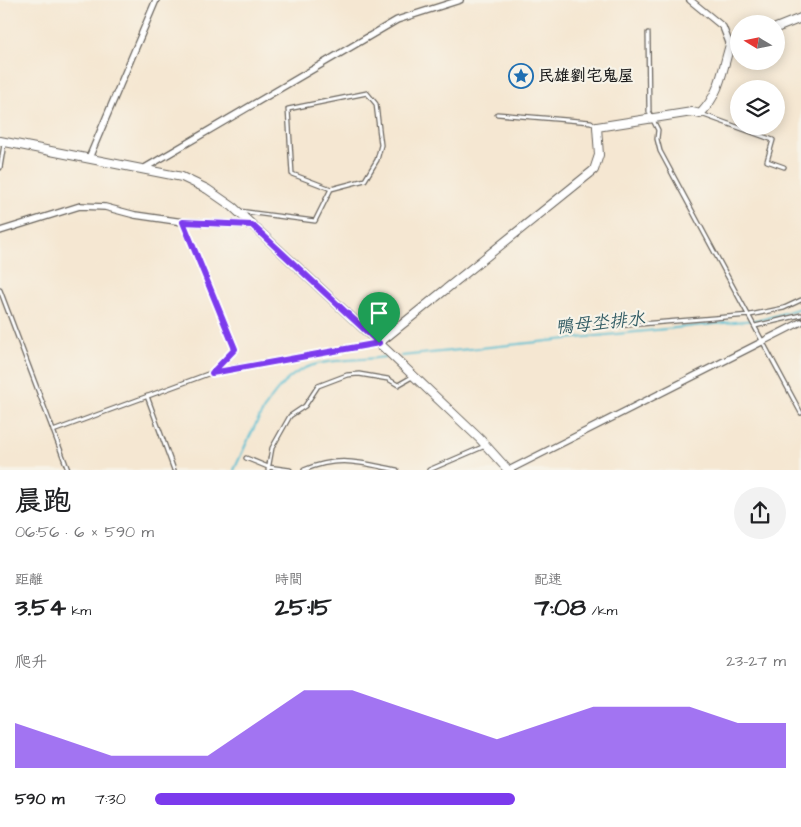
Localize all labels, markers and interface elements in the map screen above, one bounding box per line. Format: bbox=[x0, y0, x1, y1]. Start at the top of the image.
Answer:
north arrow bbox=[730, 15, 785, 70]
map controls bbox=[730, 15, 785, 135]
place icon: 民雄劉宅鬼屋 bbox=[508, 63, 534, 89]
place label: 民雄劉宅鬼屋 bbox=[538, 65, 634, 87]
button: layers bbox=[730, 80, 785, 135]
pin bbox=[358, 292, 400, 343]
icon: arrive bbox=[365, 299, 393, 327]
water label: 鴨母坔排水 bbox=[554, 306, 647, 340]
text: 晨跑 bbox=[15, 482, 71, 521]
button: share bbox=[734, 487, 786, 539]
text: 06:56 · 6 × 590 m bbox=[15, 521, 154, 543]
text: 距離 bbox=[15, 570, 43, 590]
text: 時間 bbox=[275, 570, 303, 590]
text: 配速 bbox=[534, 570, 562, 590]
text: 3.54 bbox=[15, 590, 66, 625]
text: 25:15 bbox=[275, 590, 332, 625]
text: 7:08 bbox=[534, 590, 586, 625]
text: km bbox=[66, 601, 91, 621]
text: /km bbox=[586, 601, 617, 621]
text: 23–27 m bbox=[726, 650, 786, 672]
text: 爬升 bbox=[15, 651, 47, 673]
text: 590 m bbox=[15, 788, 64, 810]
text: 7:30 bbox=[95, 788, 126, 810]

